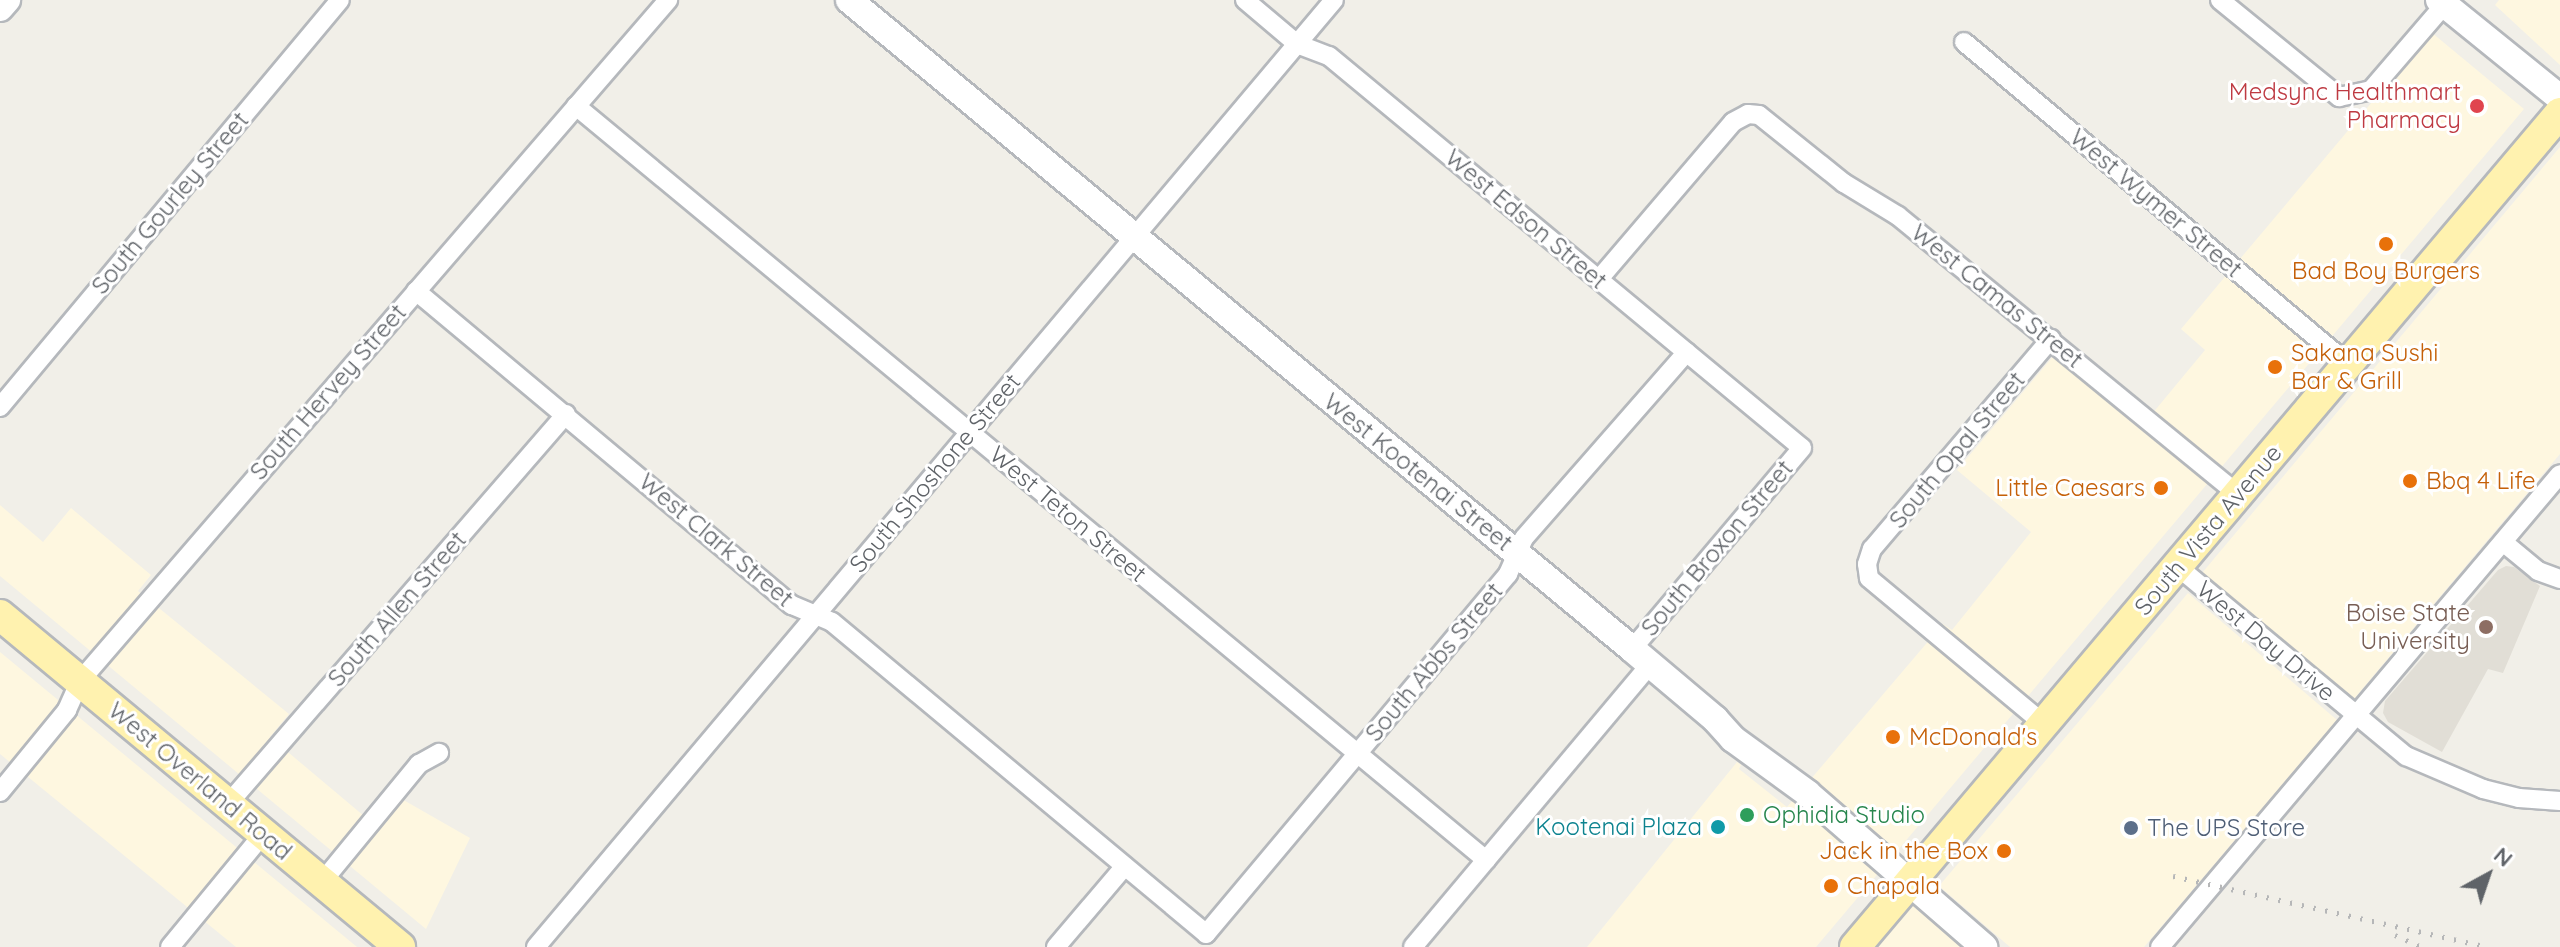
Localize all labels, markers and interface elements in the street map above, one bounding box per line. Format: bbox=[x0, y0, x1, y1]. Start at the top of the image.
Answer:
place label: Medsync Healthmart Pharmacy bbox=[2229, 78, 2461, 134]
marker: Medsync Healthmart Pharmacy bbox=[2468, 97, 2486, 115]
street label: South Gourley Street bbox=[86, 106, 254, 300]
street label: West Wymer Street bbox=[2064, 123, 2248, 283]
street label: West Edson Street bbox=[1439, 143, 1613, 295]
street label: West Camas Street bbox=[1905, 218, 2089, 374]
marker: Bad Boy Burgers bbox=[2377, 235, 2395, 253]
place label: Bad Boy Burgers bbox=[2292, 257, 2480, 285]
street label: South Hervey Street bbox=[244, 298, 412, 486]
place label: Sakana Sushi Bar & Grill bbox=[2291, 339, 2438, 395]
marker: Sakana Sushi Bar & Grill bbox=[2266, 358, 2284, 376]
street label: South Opal Street bbox=[1883, 366, 2031, 534]
street label: South Shoshone Street bbox=[843, 368, 1027, 578]
street label: West Kootenai Street bbox=[1318, 387, 1518, 557]
street label: South Vista Avenue bbox=[2128, 439, 2288, 621]
street label: West Teton Street bbox=[984, 440, 1152, 588]
street label: South Broxon Street bbox=[1635, 454, 1799, 642]
street label: West Clark Street bbox=[633, 467, 799, 613]
place label: Bbq 4 Life bbox=[2426, 467, 2536, 495]
marker: Bbq 4 Life bbox=[2401, 472, 2419, 490]
place label: Little Caesars bbox=[1995, 474, 2145, 502]
marker: Little Caesars bbox=[2152, 479, 2170, 497]
street label: South Allen Street bbox=[322, 526, 472, 692]
street label: West Day Drive bbox=[2191, 575, 2341, 707]
street label: South Abbs Street bbox=[1359, 577, 1509, 747]
place label: Boise State University bbox=[2346, 599, 2470, 655]
marker: Boise State University bbox=[2477, 618, 2495, 636]
street label: West Overland Road bbox=[102, 696, 298, 866]
place label: McDonald's bbox=[1909, 723, 2037, 751]
marker: McDonald's bbox=[1884, 728, 1902, 746]
place label: Ophidia Studio bbox=[1763, 801, 1925, 829]
marker: Ophidia Studio bbox=[1738, 806, 1756, 824]
place label: Kootenai Plaza bbox=[1535, 813, 1702, 841]
place label: The UPS Store bbox=[2147, 814, 2305, 842]
marker: Kootenai Plaza bbox=[1709, 818, 1727, 836]
marker: The UPS Store bbox=[2122, 819, 2140, 837]
north arrow bbox=[2448, 835, 2528, 915]
place label: Jack in the Box bbox=[1819, 837, 1988, 865]
text: N bbox=[2488, 841, 2519, 873]
marker: Jack in the Box bbox=[1995, 842, 2013, 860]
place label: Chapala bbox=[1847, 872, 1940, 900]
marker: Chapala bbox=[1822, 877, 1840, 895]

